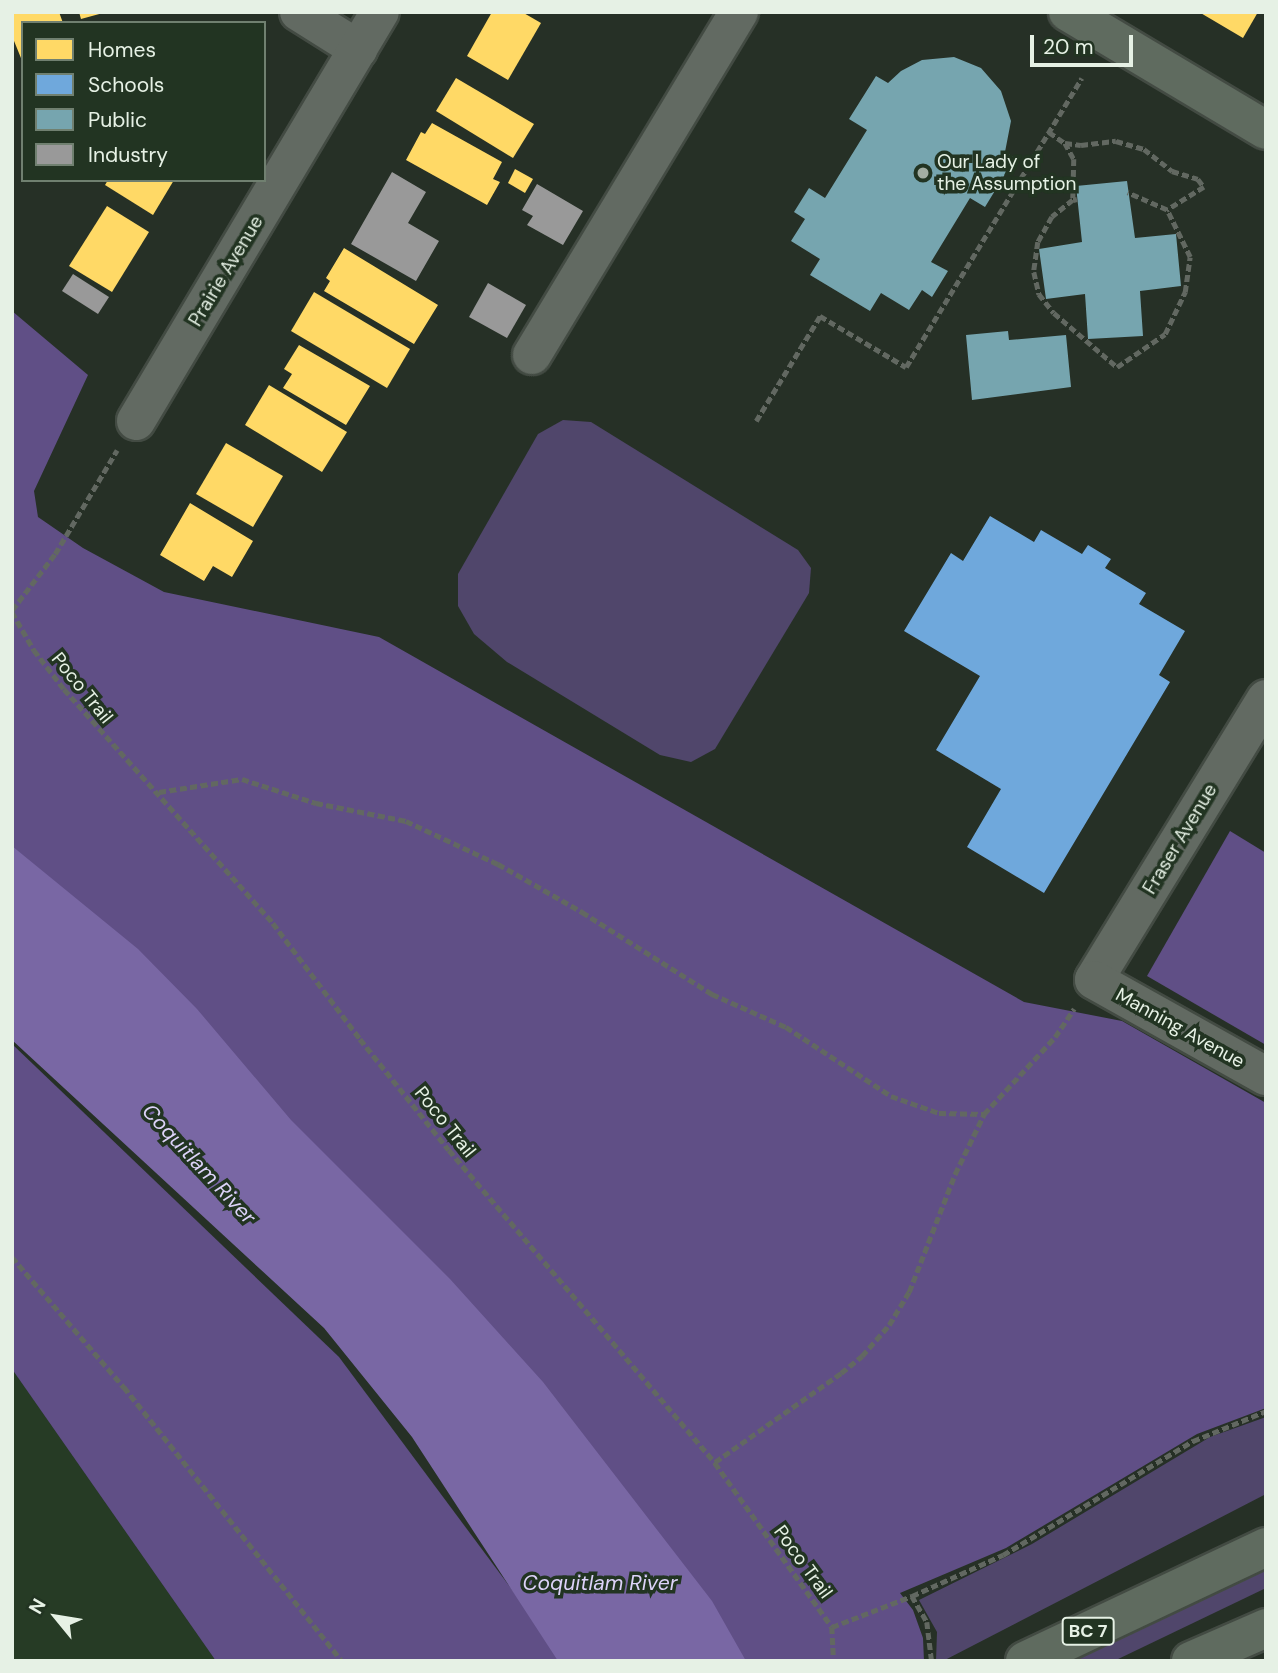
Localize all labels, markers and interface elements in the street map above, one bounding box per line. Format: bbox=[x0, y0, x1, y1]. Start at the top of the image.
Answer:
legend bbox=[21, 21, 266, 182]
scale bar bbox=[1033, 21, 1136, 65]
text: 20 m bbox=[1043, 33, 1094, 61]
text: Homes bbox=[88, 36, 156, 64]
text: Schools bbox=[88, 71, 164, 99]
text: Public bbox=[88, 106, 147, 134]
text: Industry bbox=[88, 141, 168, 169]
place label: Our Lady of the Assumption bbox=[937, 151, 1076, 195]
marker: Our Lady of the Assumption bbox=[915, 165, 931, 181]
street label: Prairie Avenue bbox=[184, 212, 268, 330]
street label: Poco Trail bbox=[47, 648, 117, 728]
street label: Fraser Avenue bbox=[1138, 780, 1222, 898]
street label: Manning Avenue bbox=[1112, 983, 1248, 1073]
street label: Poco Trail bbox=[410, 1082, 480, 1162]
water label: Coquitlam River bbox=[137, 1099, 261, 1229]
street label: Poco Trail bbox=[769, 1521, 837, 1603]
water label: Coquitlam River bbox=[522, 1570, 678, 1596]
north arrow bbox=[21, 1582, 91, 1652]
text: N bbox=[23, 1594, 52, 1619]
road number: BC 7 bbox=[1060, 1616, 1116, 1646]

